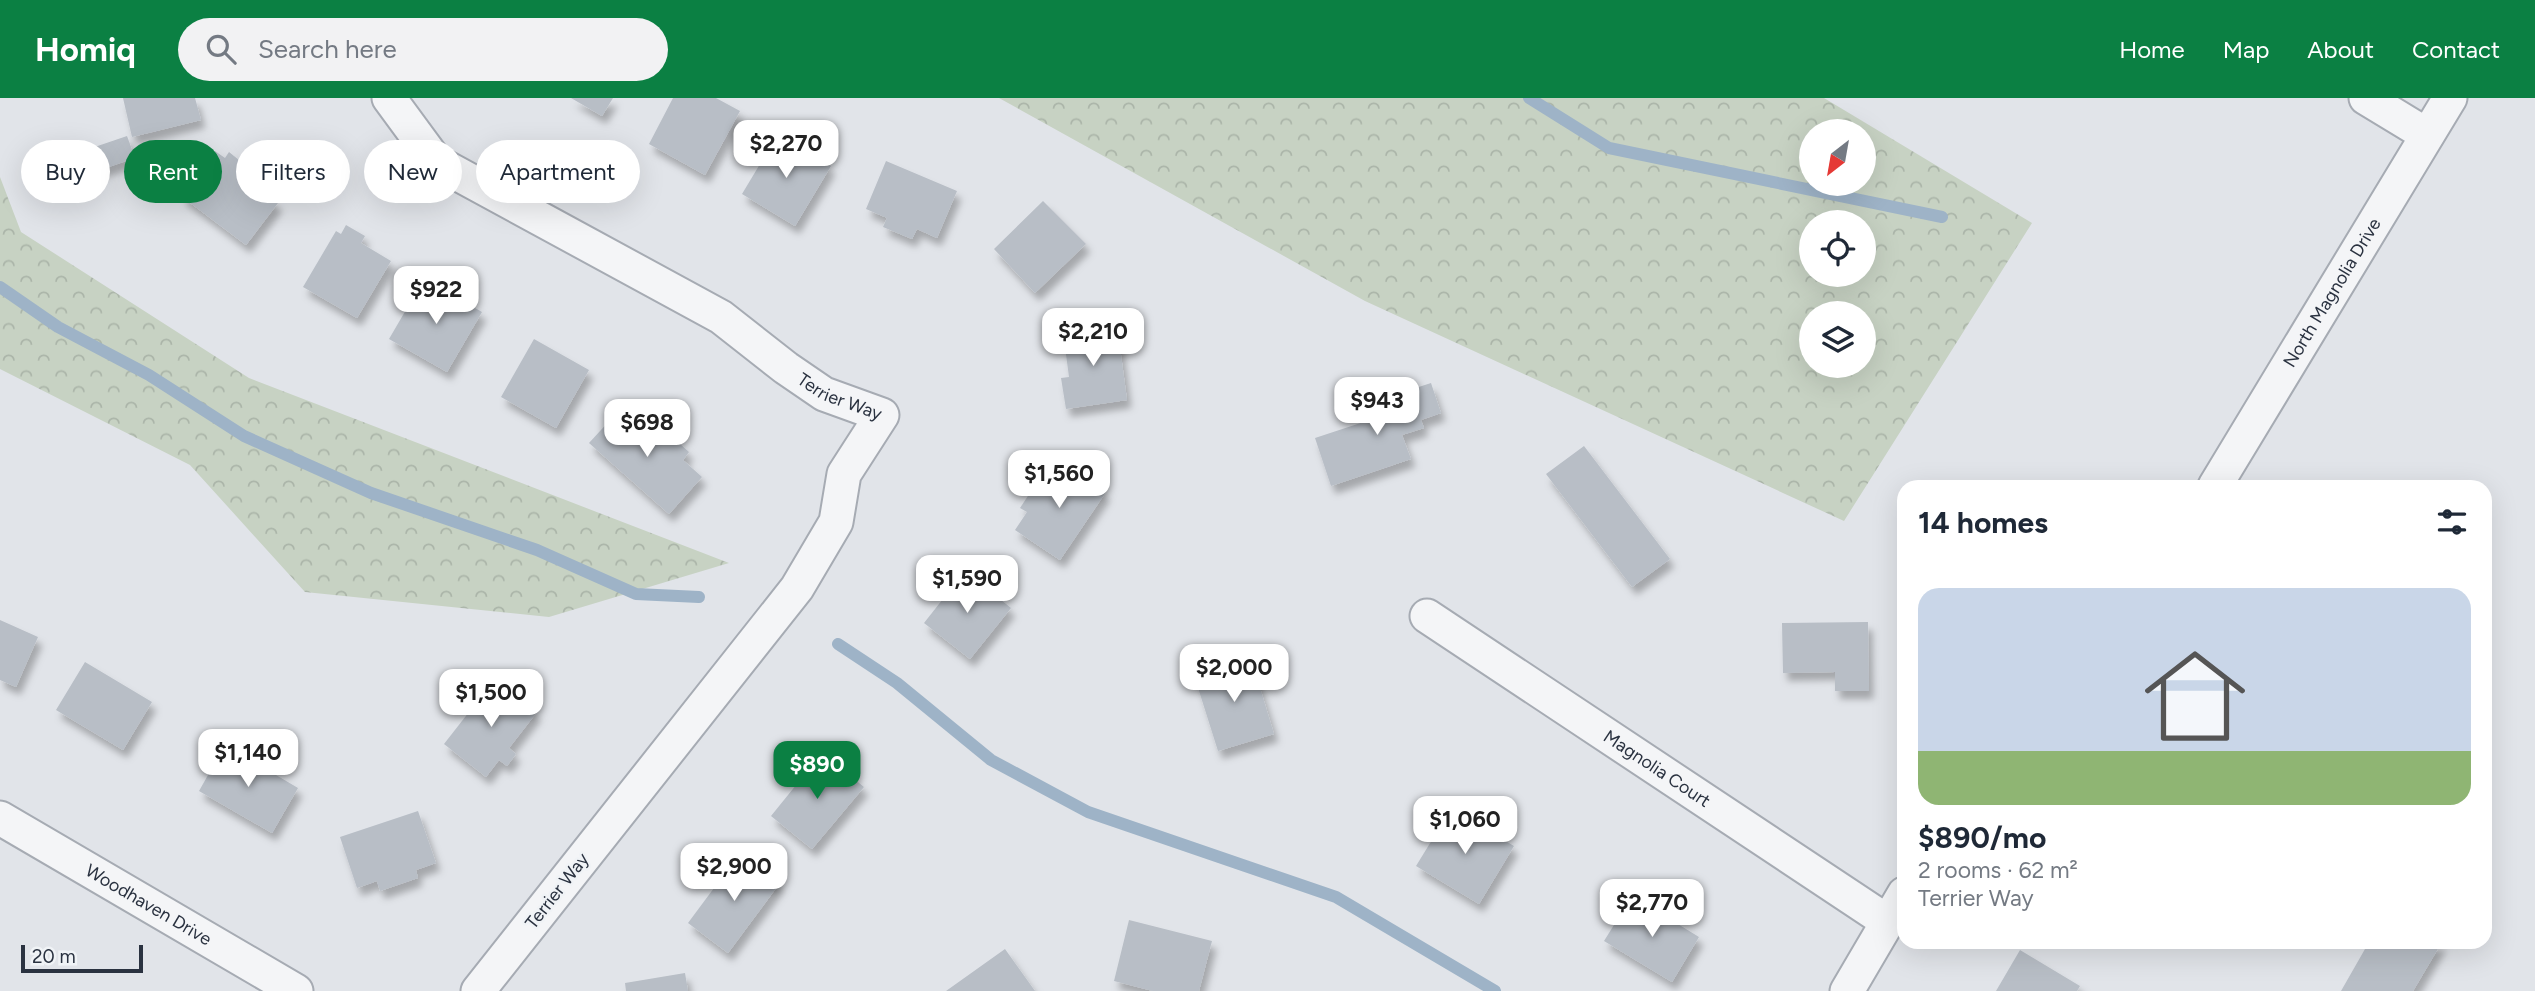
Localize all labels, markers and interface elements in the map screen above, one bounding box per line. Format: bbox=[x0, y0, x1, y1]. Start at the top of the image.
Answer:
search box bbox=[178, 18, 668, 81]
text: Homiq bbox=[35, 30, 136, 69]
icon: search bbox=[202, 30, 240, 68]
text: Search here bbox=[258, 33, 397, 65]
text: Home bbox=[2119, 35, 2185, 64]
text: Map bbox=[2223, 35, 2269, 64]
text: About bbox=[2307, 35, 2374, 64]
text: Contact bbox=[2412, 35, 2500, 64]
north arrow bbox=[1799, 119, 1876, 196]
map controls bbox=[1799, 119, 1876, 378]
pin: $2,270 bbox=[729, 120, 843, 180]
text: $2,270 bbox=[750, 129, 822, 157]
chip: Buy bbox=[21, 140, 110, 203]
chip: Rent bbox=[124, 140, 222, 203]
chip: Filters bbox=[236, 140, 350, 203]
chip: New bbox=[364, 140, 462, 203]
chip: Apartment bbox=[476, 140, 640, 203]
button: locate bbox=[1799, 210, 1876, 287]
street label: North Magnolia Drive bbox=[2278, 214, 2386, 371]
pin: $922 bbox=[395, 266, 477, 326]
text: $922 bbox=[410, 275, 462, 303]
button: layers bbox=[1799, 301, 1876, 378]
pin: $2,210 bbox=[1036, 308, 1150, 368]
text: $2,210 bbox=[1058, 317, 1128, 345]
street label: Terrier Way bbox=[793, 368, 885, 425]
pin: $943 bbox=[1336, 378, 1418, 437]
text: $943 bbox=[1350, 386, 1404, 414]
pin: $698 bbox=[606, 400, 688, 459]
text: $698 bbox=[620, 408, 674, 436]
pin: $1,560 bbox=[1002, 450, 1116, 510]
text: $1,560 bbox=[1024, 459, 1094, 487]
icon: filters bbox=[2433, 503, 2471, 541]
text: 14 homes bbox=[1918, 504, 2048, 541]
pin: $1,590 bbox=[910, 556, 1024, 615]
text: $1,590 bbox=[932, 564, 1002, 592]
icon: home bbox=[2132, 633, 2258, 759]
pin: $2,000 bbox=[1177, 644, 1291, 704]
text: $2,000 bbox=[1196, 653, 1272, 681]
pin: $1,500 bbox=[434, 670, 548, 729]
text: $1,500 bbox=[455, 678, 527, 706]
street label: Magnolia Court bbox=[1599, 725, 1715, 812]
pin: $1,140 bbox=[191, 730, 305, 789]
text: $1,140 bbox=[214, 738, 282, 766]
pin: $890 bbox=[776, 742, 858, 801]
text: $890 bbox=[789, 750, 845, 778]
pin: $1,060 bbox=[1408, 796, 1522, 856]
text: $1,060 bbox=[1429, 805, 1501, 833]
text: $890/mo bbox=[1918, 819, 2046, 856]
pin: $2,900 bbox=[677, 844, 791, 903]
street label: Terrier Way bbox=[520, 848, 594, 933]
text: $2,900 bbox=[696, 852, 772, 880]
text: 2 rooms · 62 m² bbox=[1918, 856, 2078, 884]
street label: Woodhaven Drive bbox=[82, 859, 216, 950]
pin: $2,770 bbox=[1595, 880, 1709, 939]
text: Terrier Way bbox=[1918, 884, 2034, 912]
text: $2,770 bbox=[1616, 888, 1688, 916]
scale bar bbox=[21, 942, 144, 974]
text: 20 m bbox=[32, 945, 76, 968]

